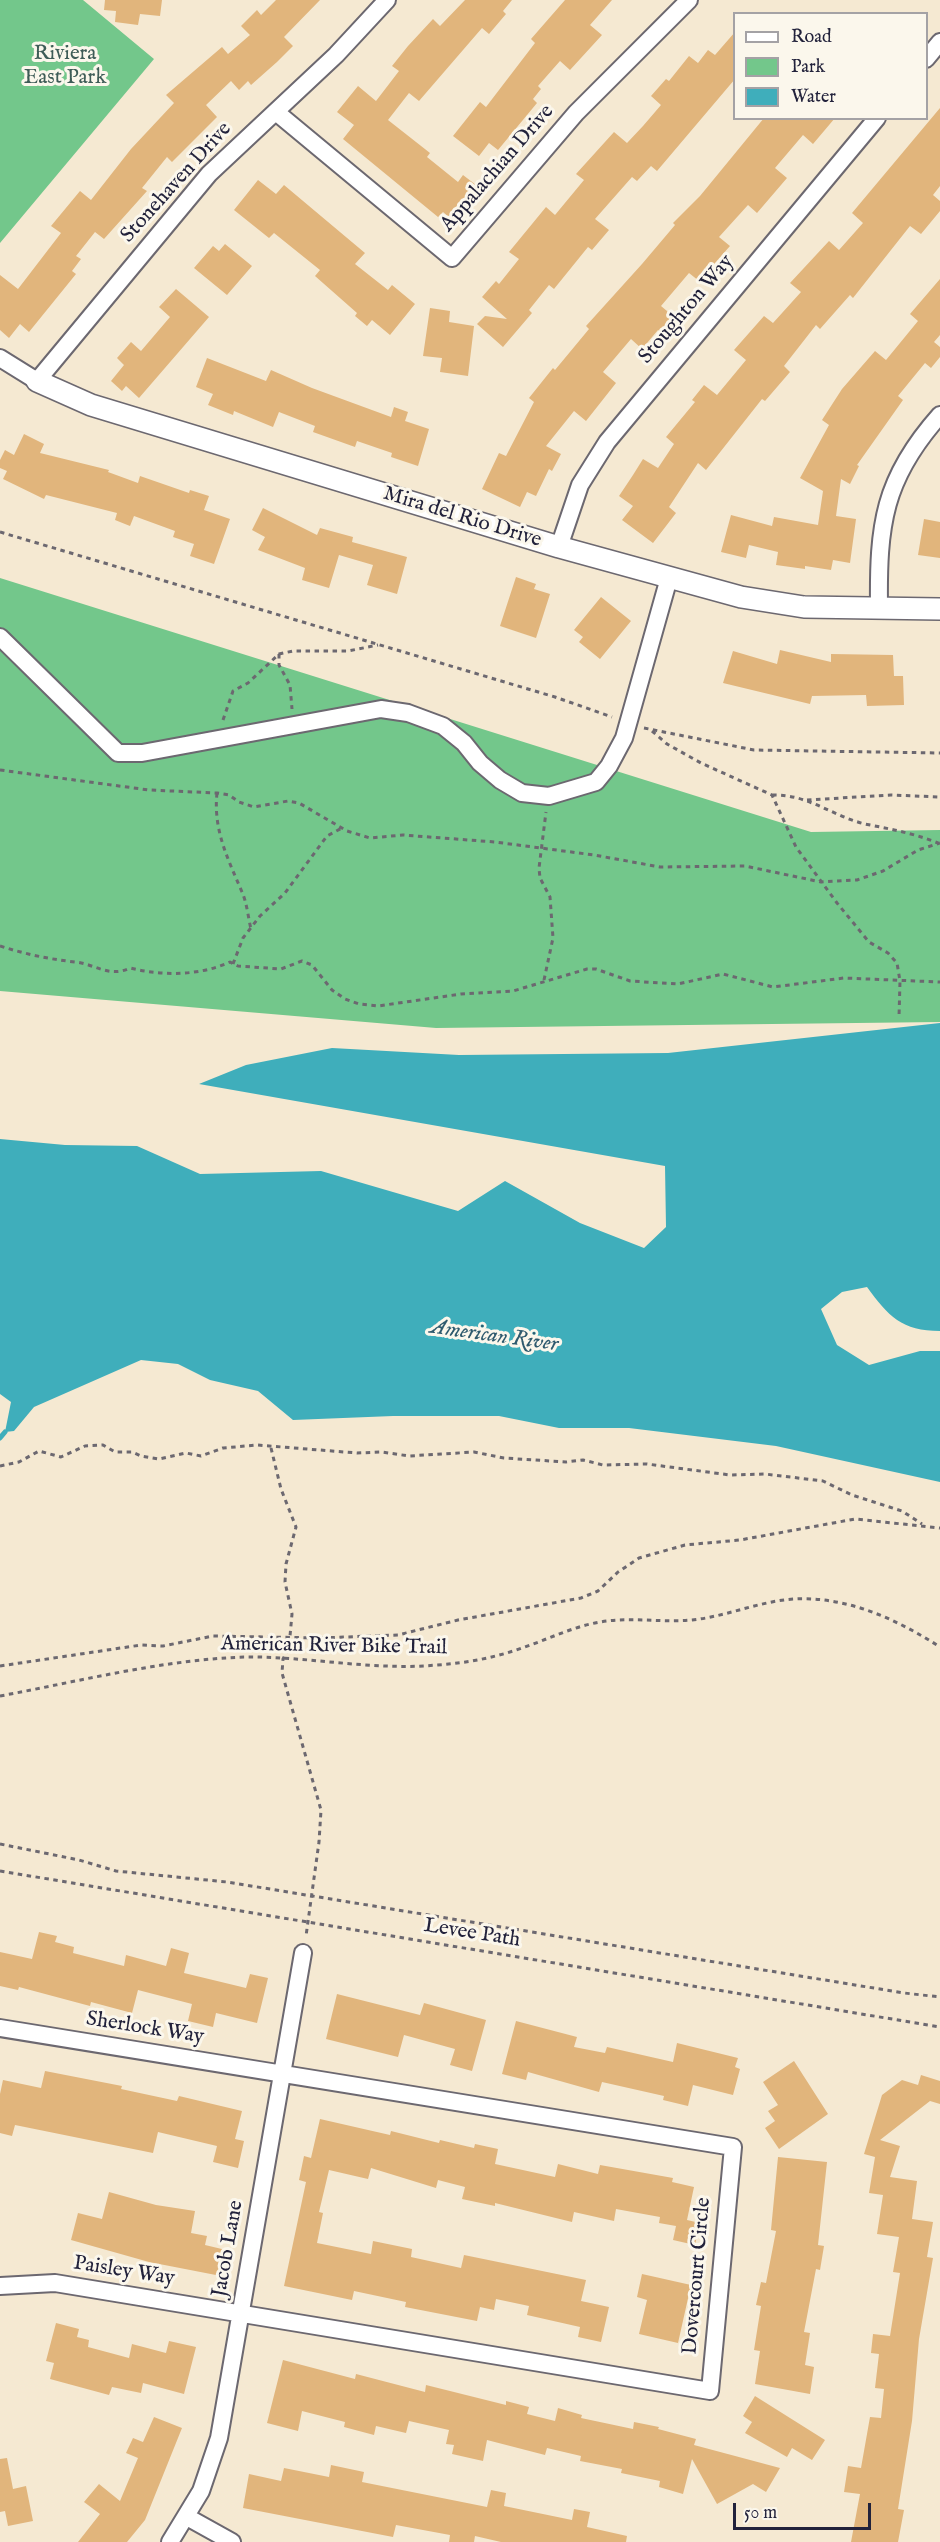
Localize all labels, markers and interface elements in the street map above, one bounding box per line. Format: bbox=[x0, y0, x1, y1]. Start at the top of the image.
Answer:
legend bbox=[733, 12, 928, 120]
text: Road bbox=[791, 26, 832, 49]
park label: Riviera East Park bbox=[24, 42, 106, 92]
text: Park bbox=[791, 56, 825, 79]
text: Water bbox=[791, 86, 836, 109]
street label: Appalachian Drive bbox=[436, 100, 560, 238]
street label: Stonehaven Drive bbox=[116, 118, 238, 248]
street label: Stoughton Way bbox=[634, 250, 740, 370]
street label: Mira del Rio Drive bbox=[380, 482, 544, 554]
water label: American River bbox=[429, 1315, 559, 1359]
street label: American River Bike Trail bbox=[221, 1632, 447, 1662]
street label: Levee Path bbox=[422, 1914, 522, 1954]
street label: Sherlock Way bbox=[84, 2007, 206, 2051]
street label: Dovercourt Circle bbox=[679, 2196, 717, 2356]
street label: Jacob Lane bbox=[208, 2199, 250, 2299]
street label: Paisley Way bbox=[72, 2252, 176, 2292]
scale bar bbox=[736, 2491, 874, 2529]
text: 50 m bbox=[744, 2502, 777, 2525]

